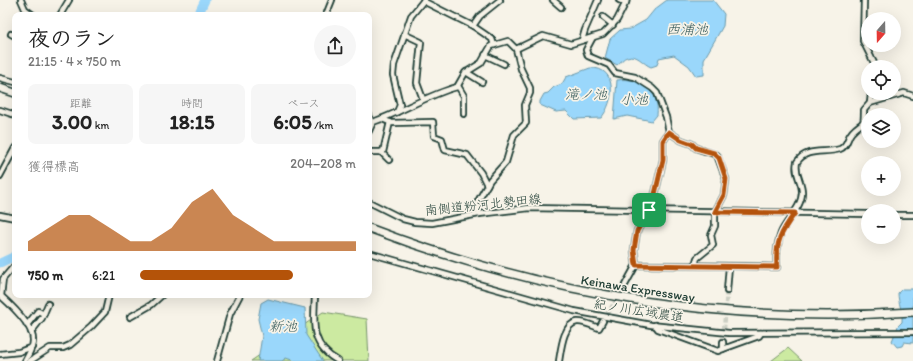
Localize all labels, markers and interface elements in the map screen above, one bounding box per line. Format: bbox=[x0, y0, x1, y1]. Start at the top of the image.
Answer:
north arrow bbox=[861, 12, 901, 52]
map controls bbox=[861, 12, 901, 244]
water label: 西浦池 bbox=[666, 21, 709, 38]
text: 夜のラン bbox=[28, 25, 116, 52]
button: share bbox=[314, 25, 356, 67]
text: 21:15 · 4 × 750 m bbox=[28, 54, 121, 69]
button: locate bbox=[861, 60, 901, 100]
water label: 滝ノ池 bbox=[565, 86, 608, 103]
water label: 小池 bbox=[620, 91, 649, 108]
text: 距離 bbox=[70, 97, 92, 110]
text: 時間 bbox=[181, 97, 203, 110]
text: ペース bbox=[287, 97, 320, 110]
button: layers bbox=[861, 108, 901, 148]
text: 3.00 bbox=[52, 110, 92, 134]
text: 18:15 bbox=[170, 110, 214, 134]
text: 6:05 bbox=[273, 110, 312, 134]
text: km bbox=[92, 119, 109, 132]
text: /km bbox=[312, 119, 333, 132]
text: 204–208 m bbox=[290, 156, 356, 171]
button: + bbox=[861, 156, 901, 196]
text: 獲得標高 bbox=[28, 159, 80, 174]
street label: 南側道粉河北勢田線 bbox=[424, 191, 543, 218]
pin bbox=[632, 193, 666, 227]
icon: arrive bbox=[638, 199, 660, 221]
button: − bbox=[861, 204, 901, 244]
text: 750 m bbox=[28, 268, 63, 283]
text: 6:21 bbox=[92, 268, 115, 283]
street label: Keinawa Expressway bbox=[580, 272, 696, 305]
street label: 紀ノ川広域農道 bbox=[593, 296, 685, 325]
water label: 新池 bbox=[269, 318, 298, 335]

